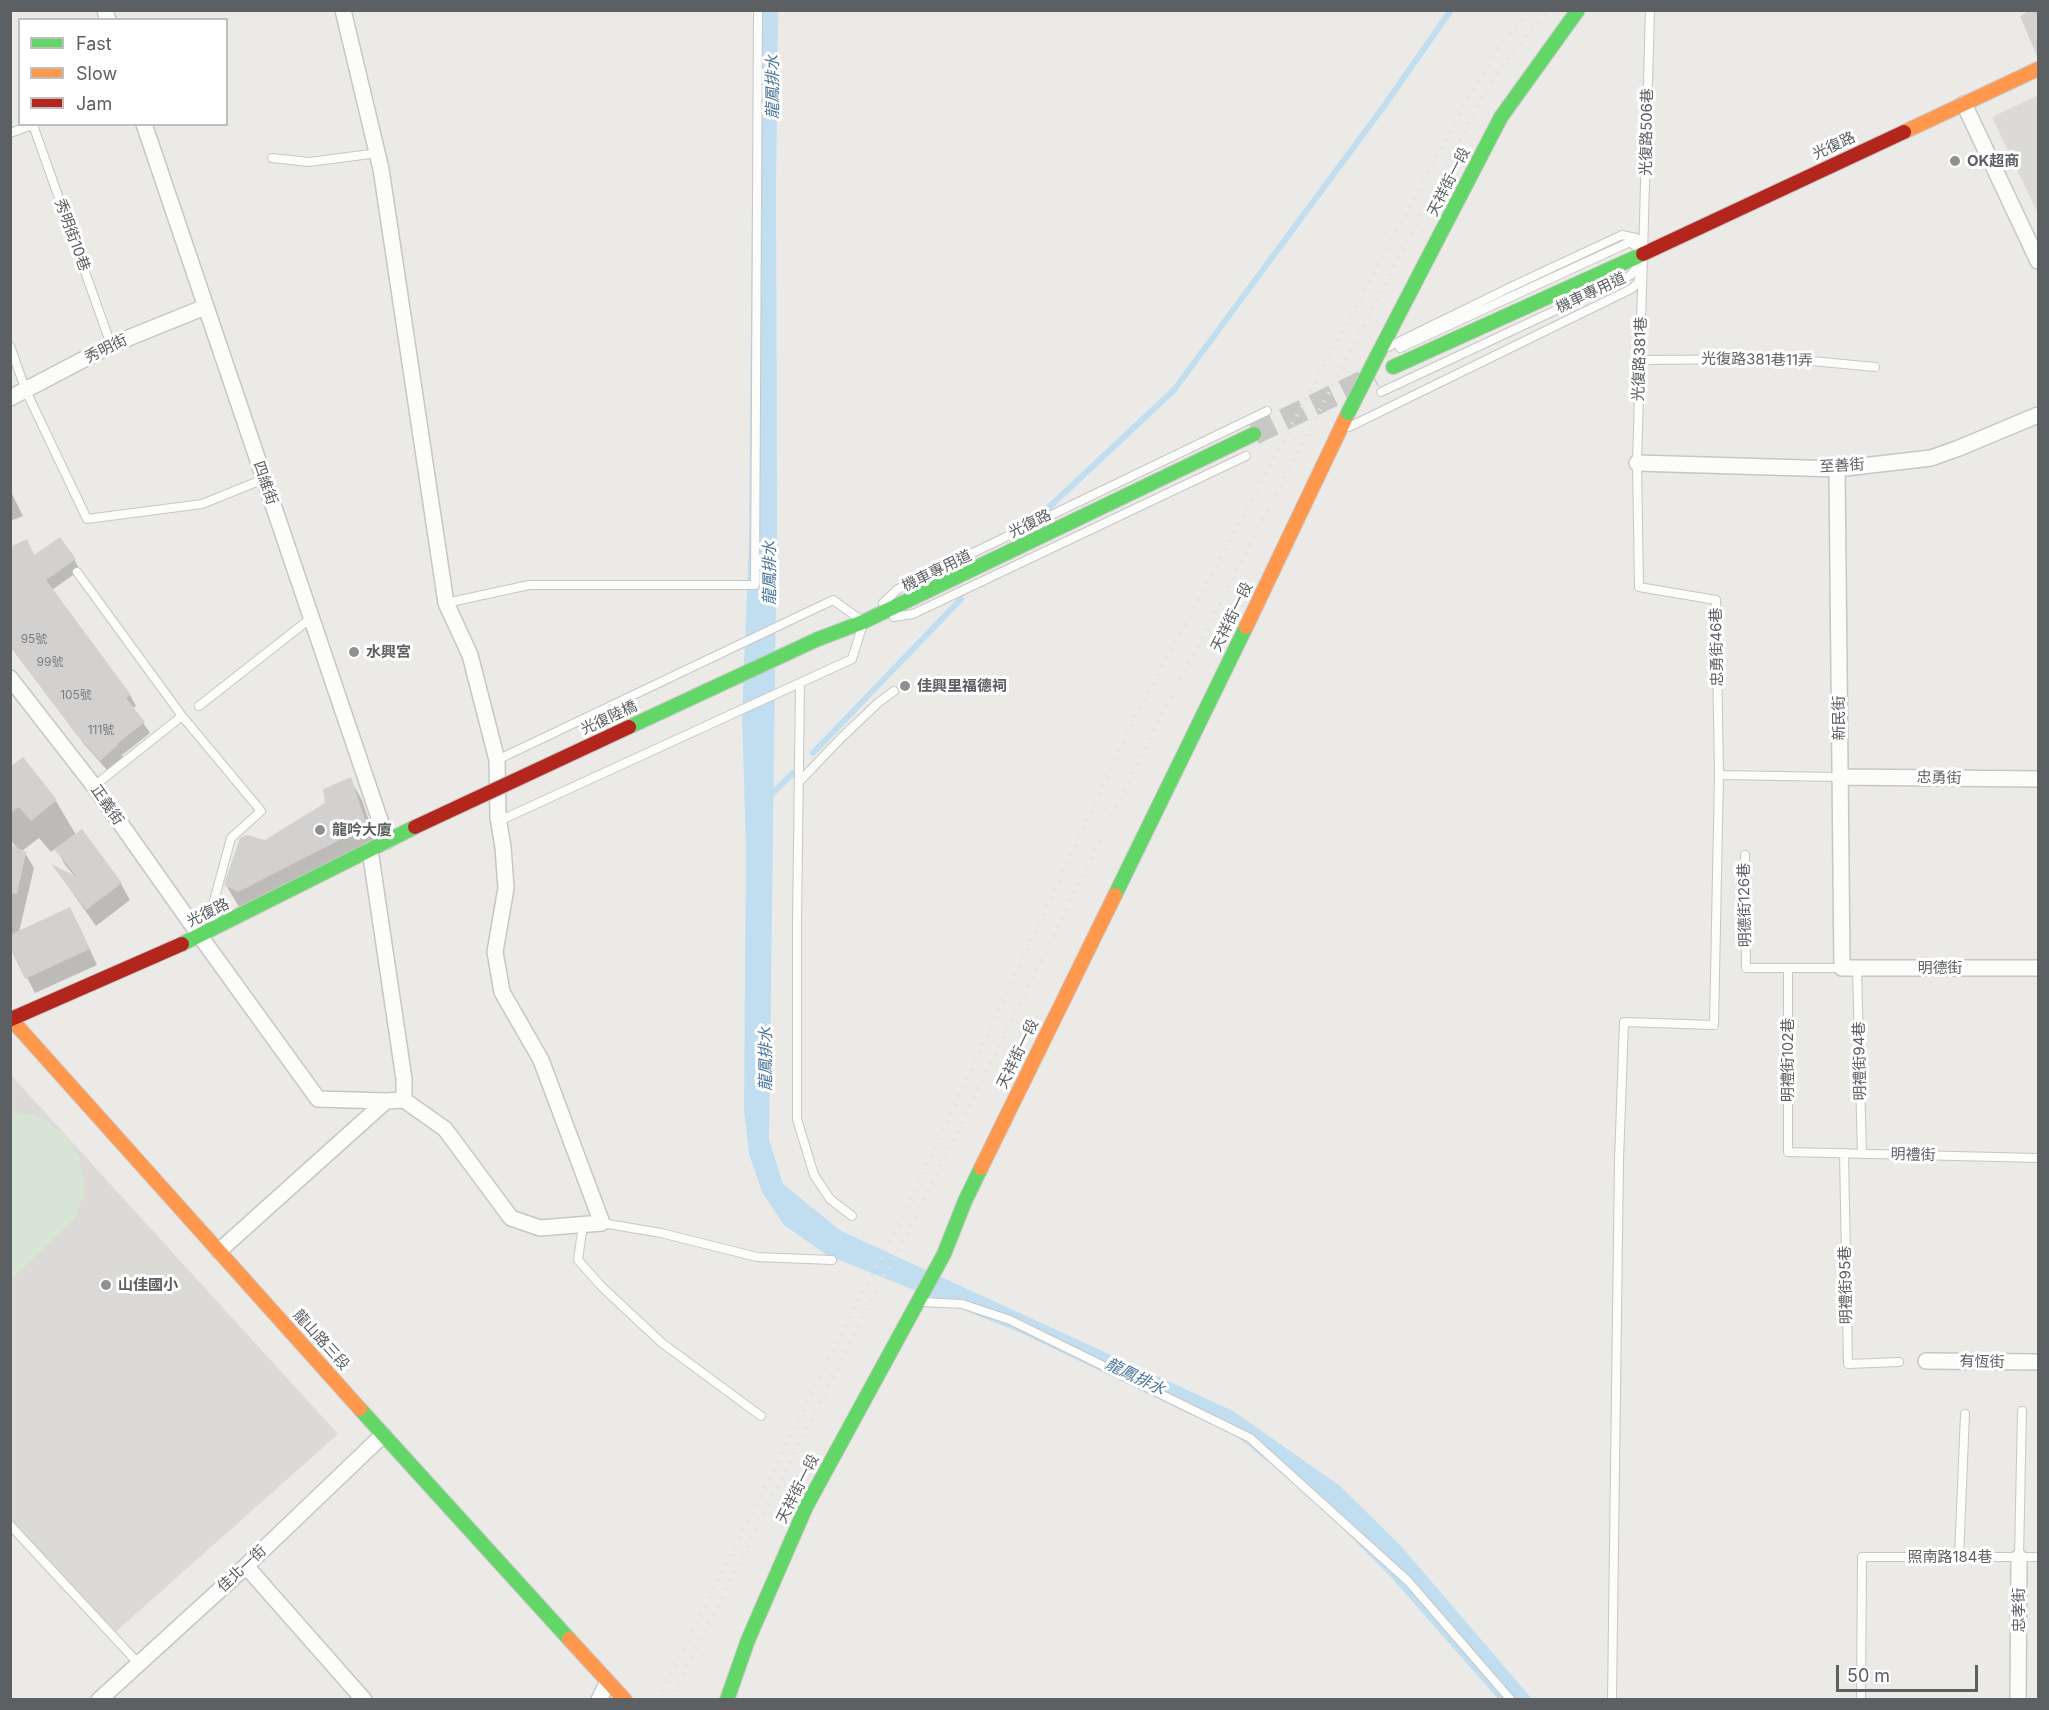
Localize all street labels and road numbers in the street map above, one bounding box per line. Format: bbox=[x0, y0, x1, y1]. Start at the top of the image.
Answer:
street label: 光復路506巷 bbox=[1637, 88, 1657, 176]
street label: 光復路 bbox=[1810, 128, 1858, 164]
street label: 天祥街一段 bbox=[1424, 145, 1474, 219]
street label: 秀明街10巷 bbox=[51, 196, 93, 274]
street label: 機車專用道 bbox=[1553, 269, 1629, 317]
street label: 光復路381巷 bbox=[1630, 316, 1650, 402]
street label: 秀明街 bbox=[82, 331, 130, 367]
street label: 光復路381巷11弄 bbox=[1701, 350, 1813, 370]
street label: 至善街 bbox=[1819, 456, 1865, 476]
street label: 四維街 bbox=[249, 459, 281, 507]
street label: 光復路 bbox=[1006, 506, 1054, 542]
street label: 機車專用道 bbox=[899, 546, 975, 596]
street label: 天祥街一段 bbox=[1207, 579, 1257, 655]
street label: 忠勇街46巷 bbox=[1707, 607, 1727, 687]
street label: 新民街 bbox=[1830, 696, 1848, 740]
street label: 光復陸橋 bbox=[578, 697, 640, 739]
street label: 忠勇街 bbox=[1916, 769, 1962, 787]
street label: 正義街 bbox=[87, 781, 127, 829]
street label: 明德街126巷 bbox=[1735, 863, 1755, 947]
street label: 光復路 bbox=[184, 895, 232, 931]
street label: 明德街 bbox=[1918, 959, 1962, 977]
street label: 天祥街一段 bbox=[993, 1016, 1043, 1092]
street label: 明禮街102巷 bbox=[1779, 1018, 1797, 1102]
street label: 明禮街94巷 bbox=[1850, 1021, 1870, 1101]
street label: 明禮街 bbox=[1890, 1146, 1936, 1164]
street label: 明禮街95巷 bbox=[1836, 1246, 1856, 1324]
street label: 龍山路三段 bbox=[289, 1306, 353, 1374]
street label: 有恆街 bbox=[1959, 1353, 2005, 1371]
street label: 天祥街一段 bbox=[773, 1452, 823, 1526]
street label: 佳北一街 bbox=[214, 1542, 270, 1596]
street label: 照南路184巷 bbox=[1907, 1548, 1993, 1566]
street label: 忠孝街 bbox=[2010, 1588, 2028, 1632]

